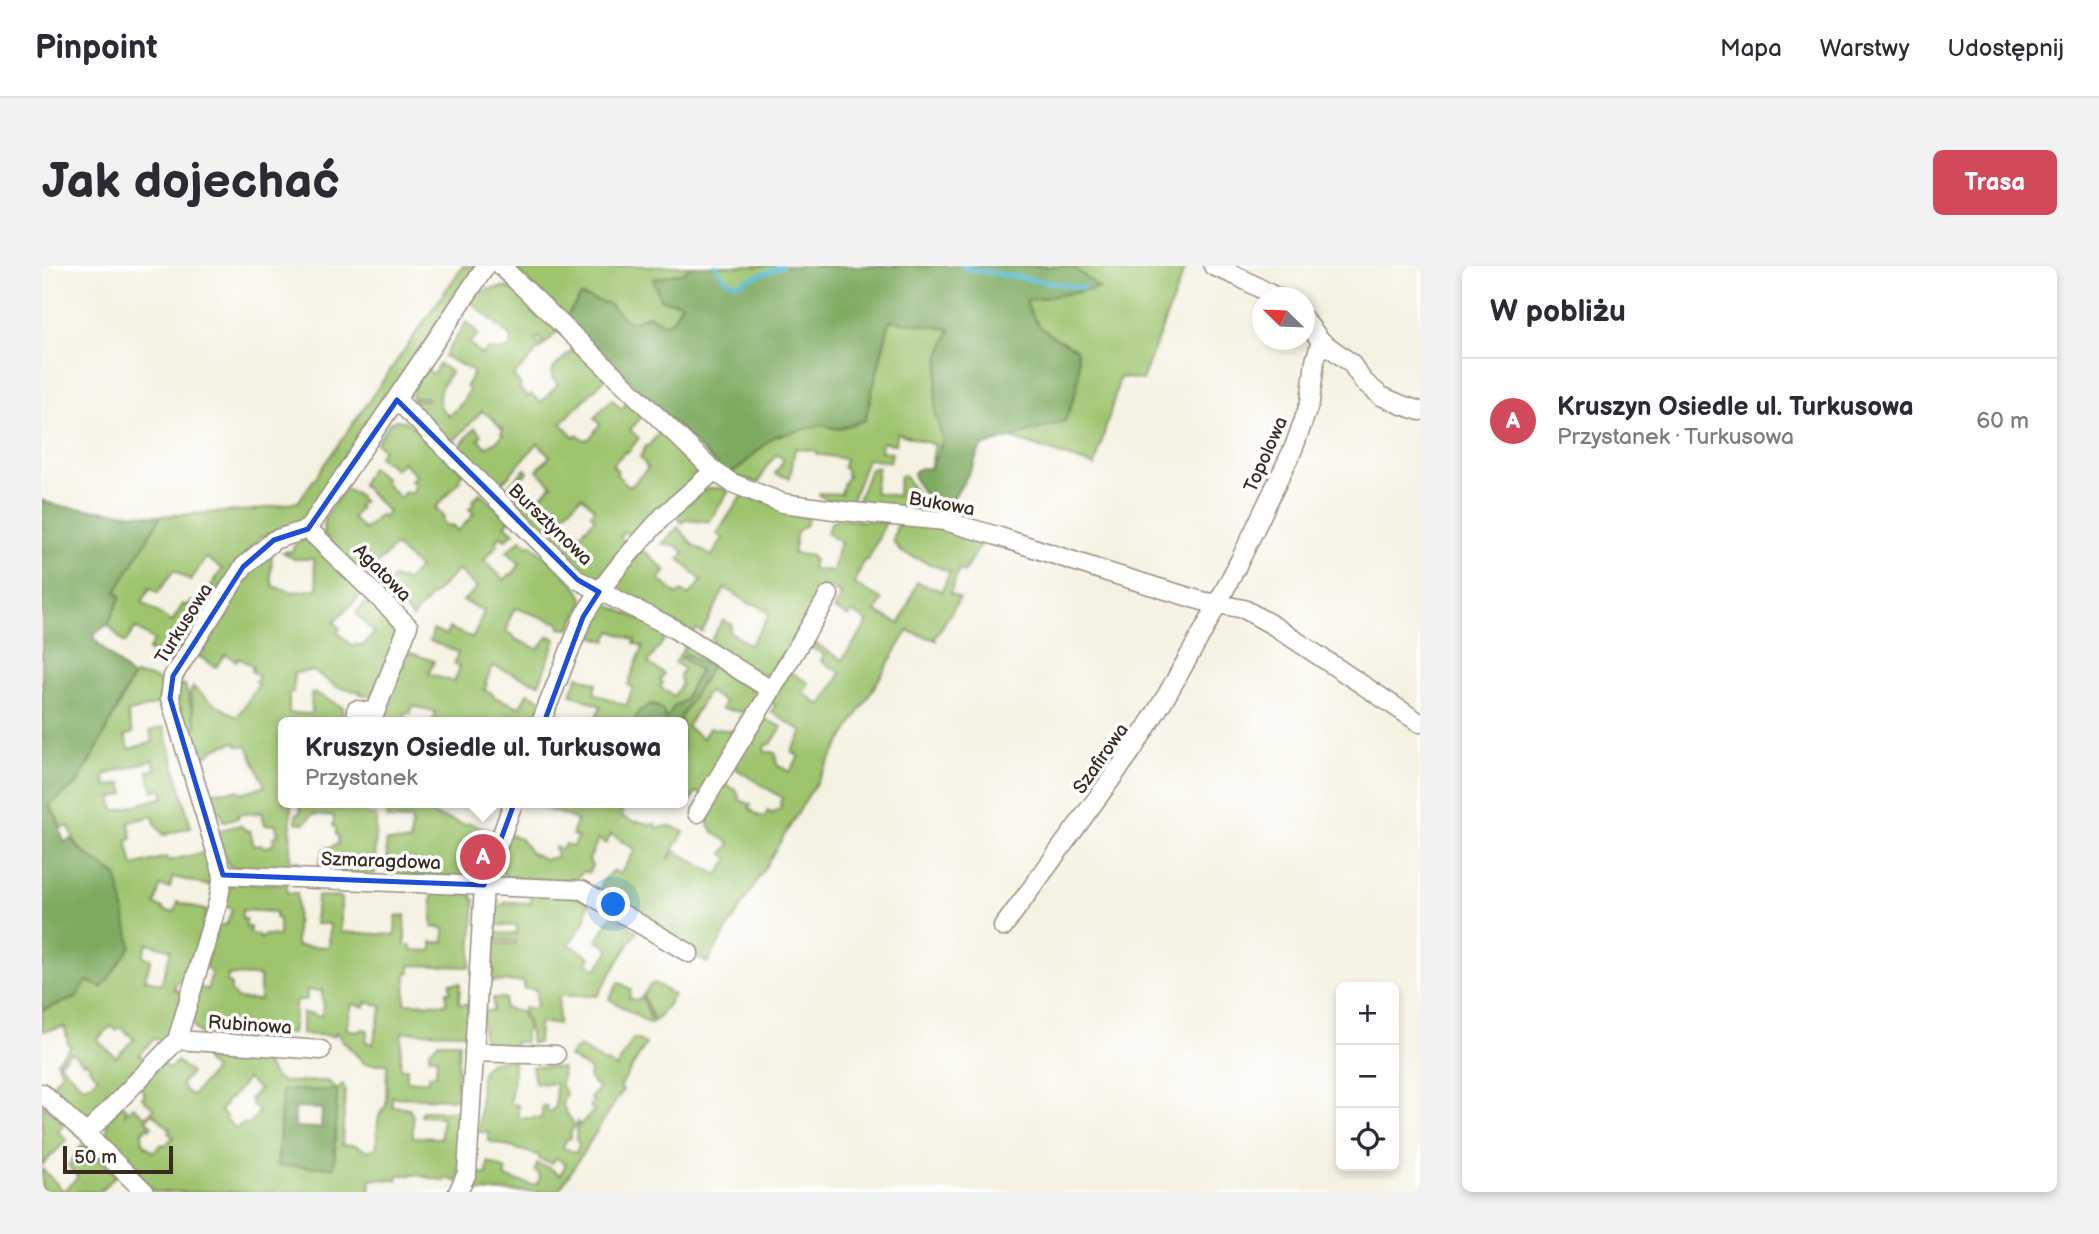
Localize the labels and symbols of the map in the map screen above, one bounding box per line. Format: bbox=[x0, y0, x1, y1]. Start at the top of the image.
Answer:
north arrow bbox=[1252, 287, 1315, 350]
street label: Topolowa bbox=[1240, 413, 1293, 496]
street label: Bursztynowa bbox=[503, 479, 597, 571]
street label: Bukowa bbox=[907, 487, 977, 522]
street label: Agatowa bbox=[348, 539, 416, 607]
street label: Turkusowa bbox=[150, 579, 218, 668]
street label: Szafirowa bbox=[1069, 719, 1134, 799]
pin: A bbox=[460, 831, 506, 883]
street label: Szmaragdowa bbox=[320, 848, 441, 875]
your location bbox=[596, 887, 630, 921]
street label: Rubinowa bbox=[207, 1011, 293, 1040]
scale bar bbox=[63, 1143, 173, 1175]

